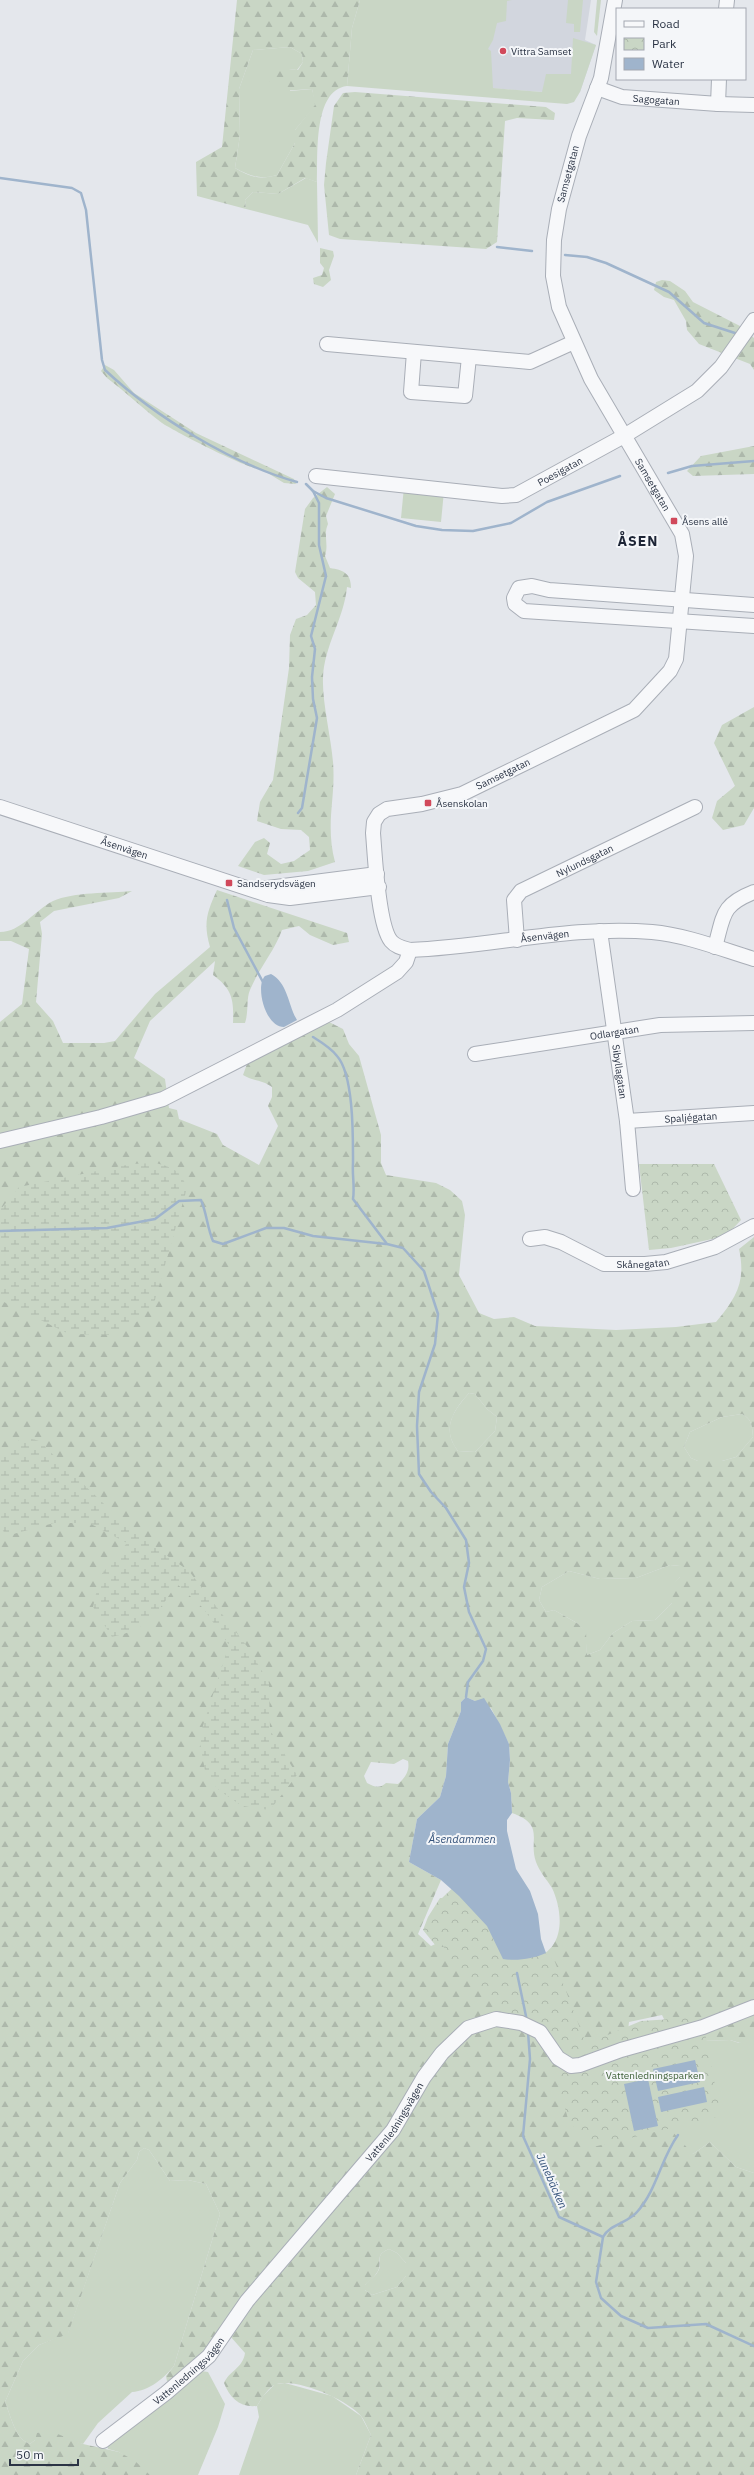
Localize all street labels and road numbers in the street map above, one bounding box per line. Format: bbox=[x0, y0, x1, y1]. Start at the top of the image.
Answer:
street label: Sagogatan bbox=[632, 91, 680, 108]
street label: Samsetgatan bbox=[554, 144, 582, 204]
street label: Poesigatan bbox=[535, 454, 585, 489]
street label: Samsetgatan bbox=[632, 456, 673, 513]
street label: Samsetgatan bbox=[474, 755, 532, 793]
street label: Åsenvägen bbox=[99, 834, 150, 862]
street label: Nylundsgatan bbox=[554, 841, 615, 880]
street label: Åsenvägen bbox=[520, 927, 570, 945]
street label: Odlargatan bbox=[589, 1022, 640, 1042]
street label: Sibyllagatan bbox=[610, 1043, 630, 1100]
street label: Spaljégatan bbox=[664, 1109, 718, 1125]
street label: Skånegatan bbox=[616, 1255, 671, 1271]
street label: Vattenledningsvägen bbox=[362, 2080, 426, 2164]
street label: Vattenledningsvägen bbox=[150, 2334, 227, 2407]

